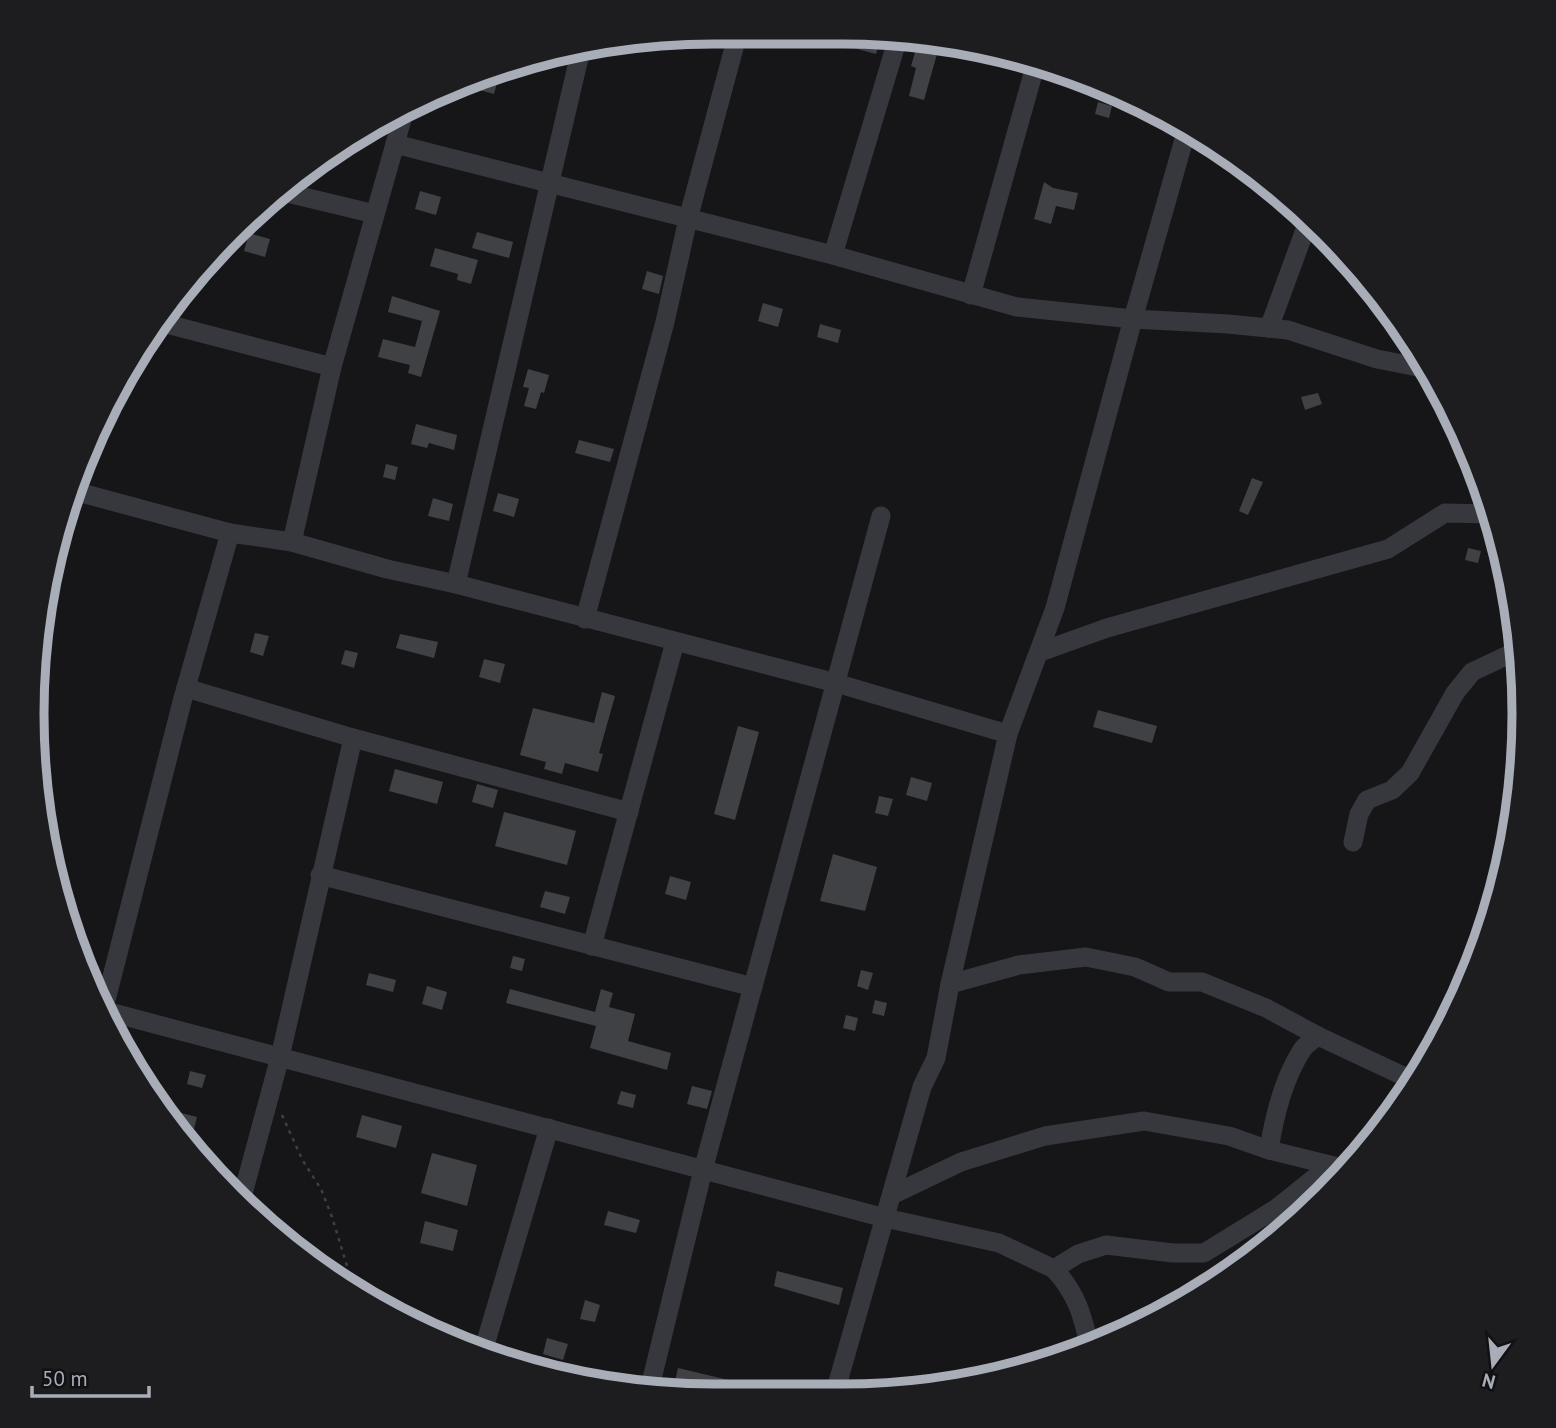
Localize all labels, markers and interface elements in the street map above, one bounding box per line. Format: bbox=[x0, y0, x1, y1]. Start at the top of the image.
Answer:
north arrow bbox=[1458, 1330, 1528, 1400]
scale bar bbox=[32, 1354, 149, 1398]
text: 50 m bbox=[42, 1365, 88, 1392]
text: N bbox=[1479, 1368, 1498, 1395]

